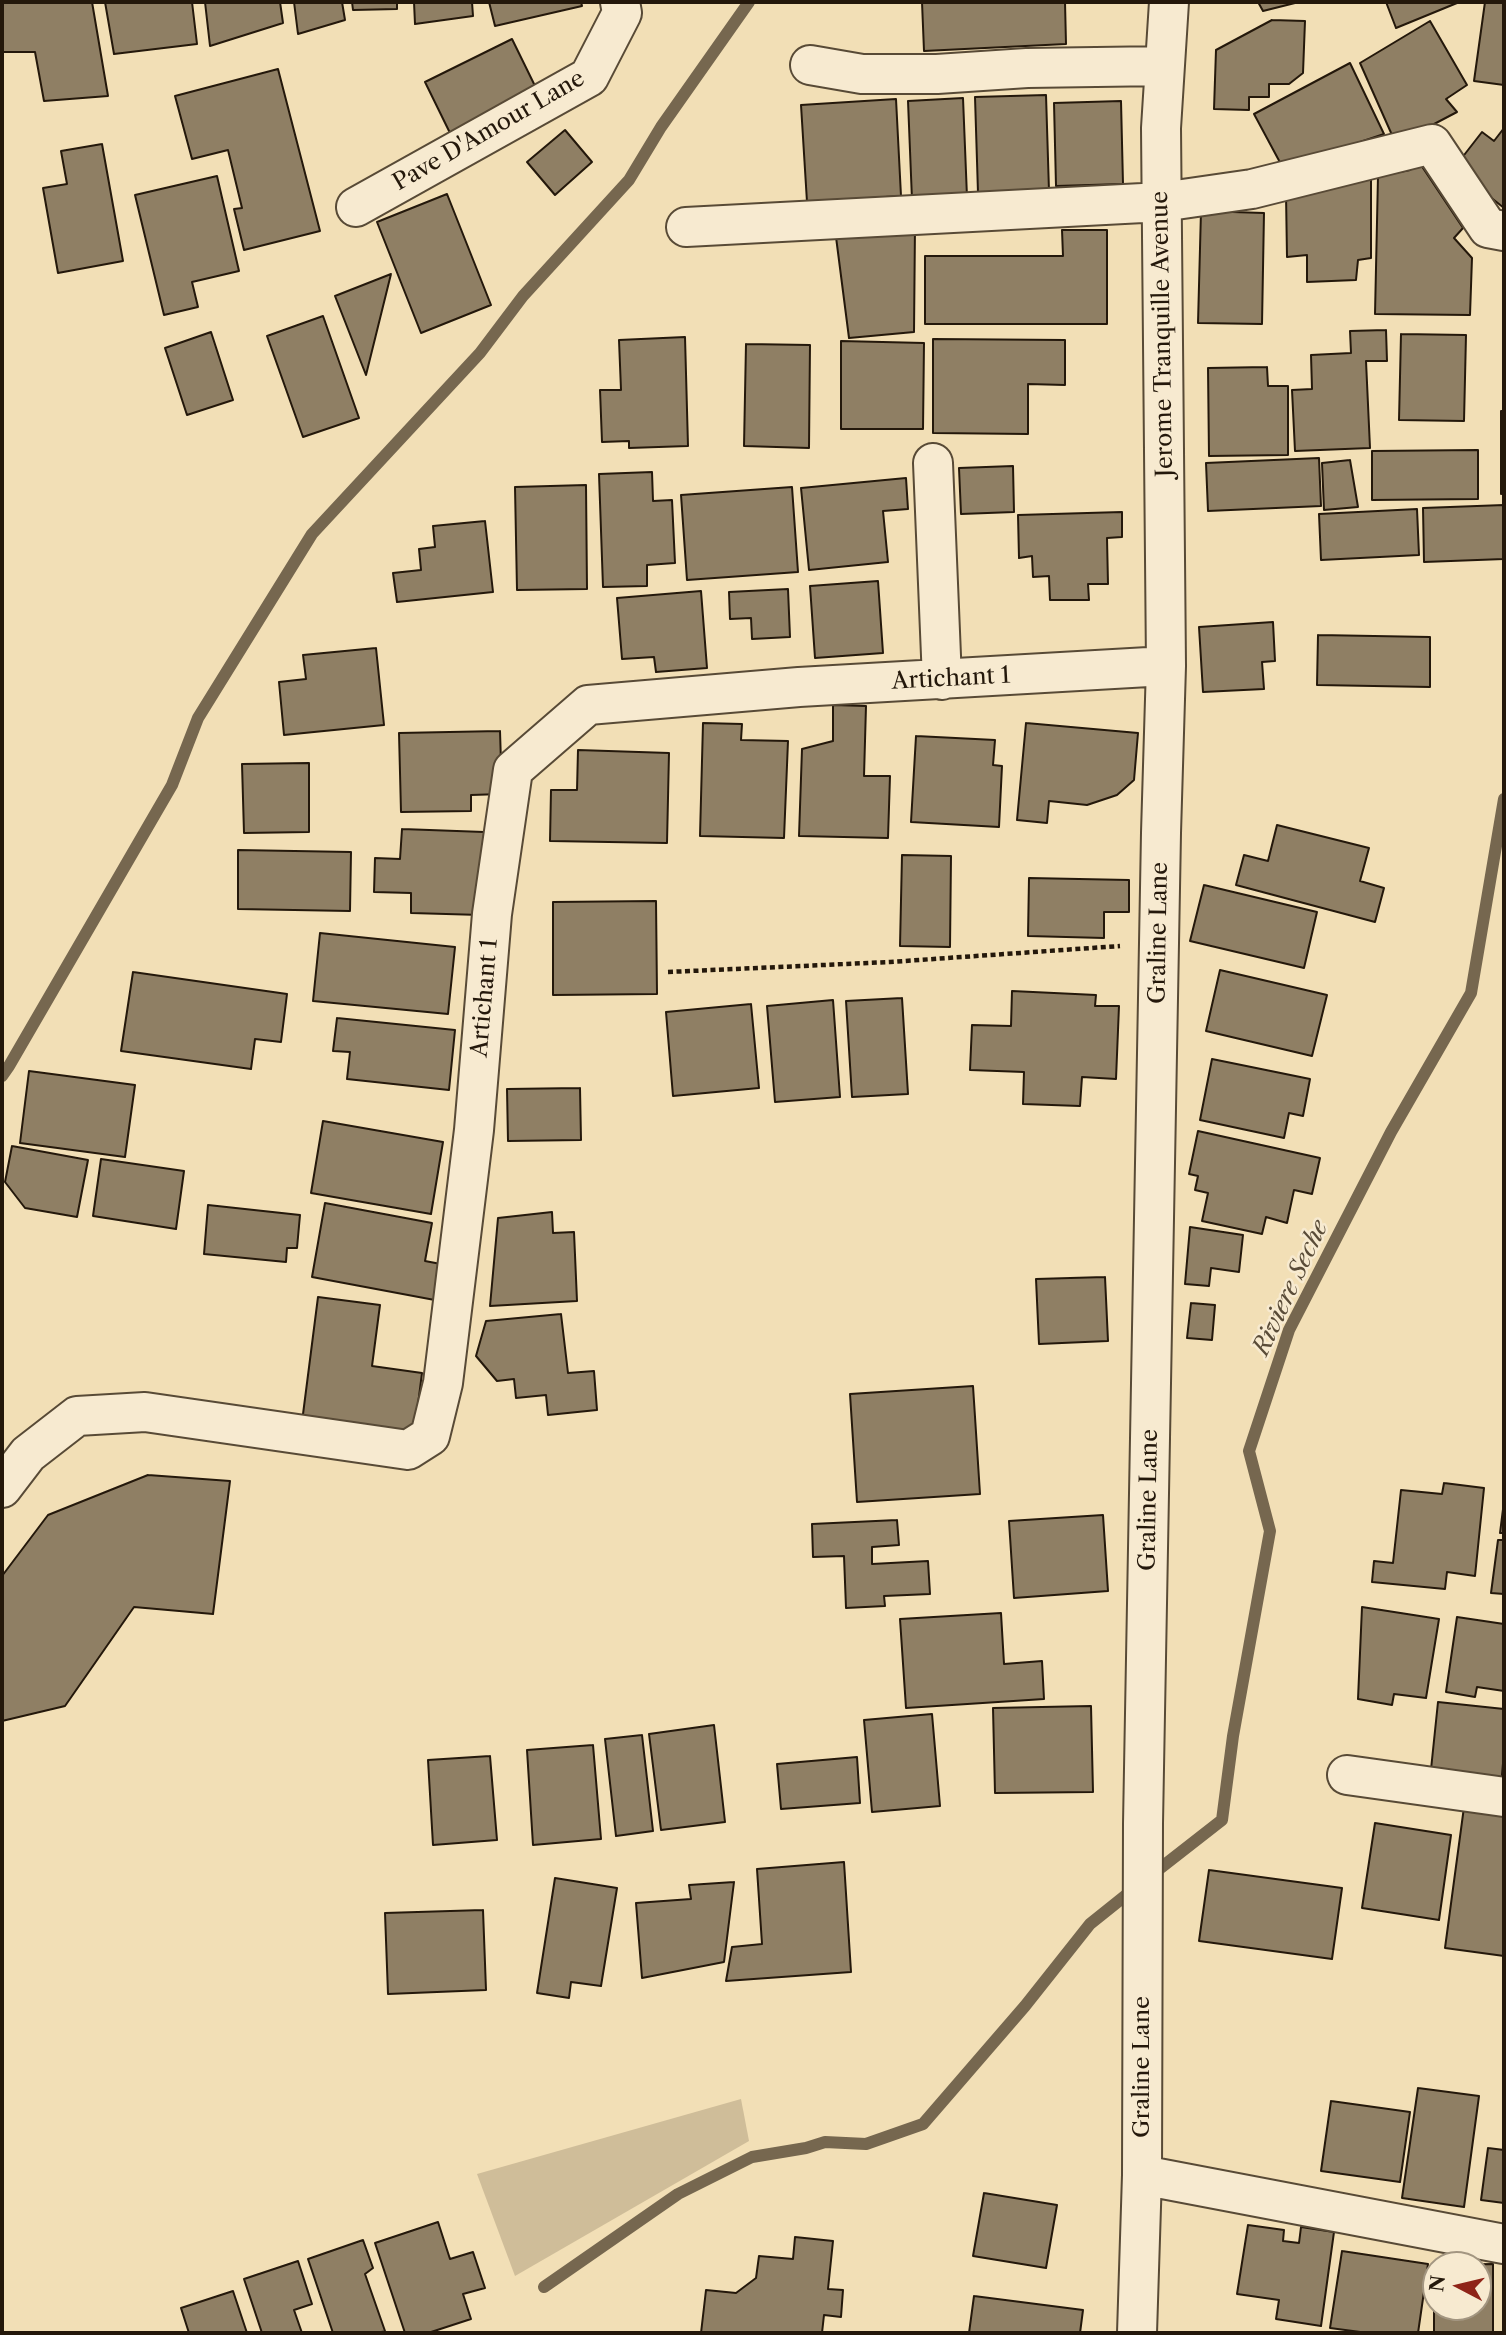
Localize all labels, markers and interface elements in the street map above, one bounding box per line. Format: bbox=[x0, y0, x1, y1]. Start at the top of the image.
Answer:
street label: Pave D'Amour Lane bbox=[388, 65, 590, 197]
street label: Jerome Tranquille Avenue bbox=[1147, 191, 1179, 477]
street label: Artichant 1 bbox=[891, 662, 1011, 696]
street label: Graline Lane bbox=[1144, 862, 1174, 1004]
street label: Artichant 1 bbox=[466, 938, 504, 1058]
water label: Riviere Seche bbox=[1247, 1216, 1335, 1360]
street label: Graline Lane bbox=[1134, 1429, 1164, 1571]
street label: Graline Lane bbox=[1128, 1996, 1156, 2138]
north arrow bbox=[1422, 2251, 1492, 2321]
text: N bbox=[1425, 2274, 1450, 2293]

